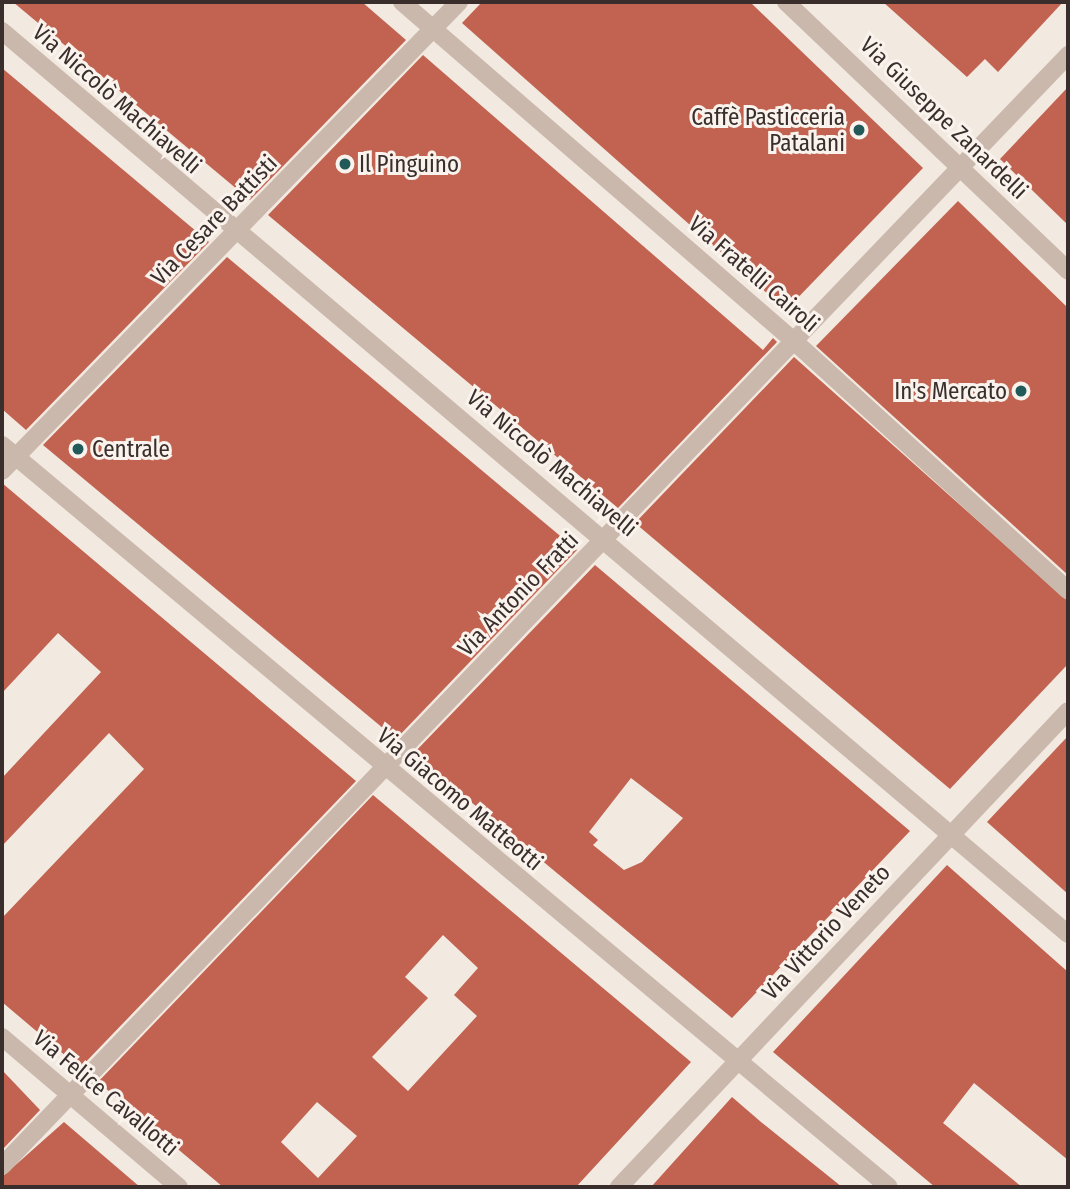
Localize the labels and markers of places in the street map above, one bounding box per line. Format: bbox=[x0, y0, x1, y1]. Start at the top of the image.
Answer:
place label: Caffè Pasticceria Patalani bbox=[691, 103, 845, 157]
marker: Caffè Pasticceria Patalani bbox=[851, 122, 867, 138]
place label: Il Pinguino bbox=[359, 150, 459, 178]
marker: Il Pinguino bbox=[337, 156, 353, 172]
place label: In's Mercato bbox=[894, 377, 1007, 405]
marker: In's Mercato bbox=[1013, 383, 1029, 399]
place label: Centrale bbox=[92, 435, 170, 463]
marker: Centrale bbox=[70, 441, 86, 457]

